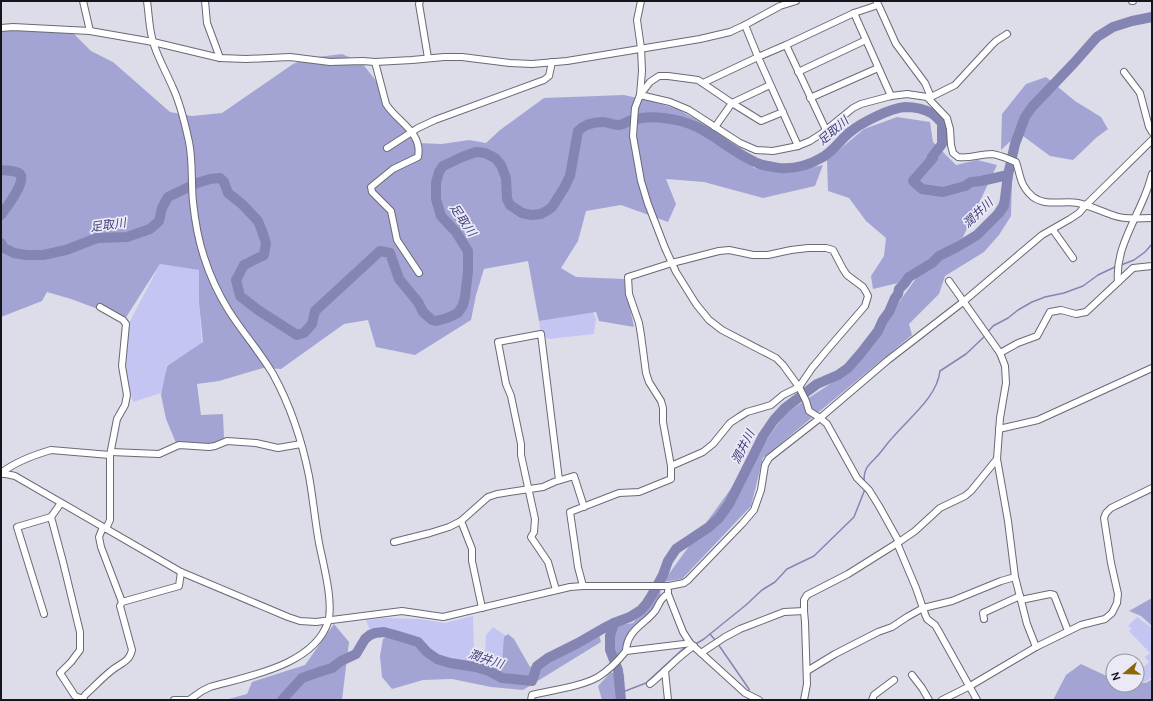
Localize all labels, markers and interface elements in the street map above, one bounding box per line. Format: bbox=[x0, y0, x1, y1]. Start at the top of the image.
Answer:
water label: 足取川 bbox=[814, 112, 853, 149]
water label: 潤井川 bbox=[959, 193, 998, 231]
water label: 足取川 bbox=[446, 201, 481, 241]
water label: 足取川 bbox=[89, 214, 129, 235]
water label: 潤井川 bbox=[728, 426, 759, 467]
water label: 潤井川 bbox=[466, 646, 507, 673]
north arrow bbox=[1105, 653, 1145, 693]
text: N bbox=[1108, 670, 1123, 682]

